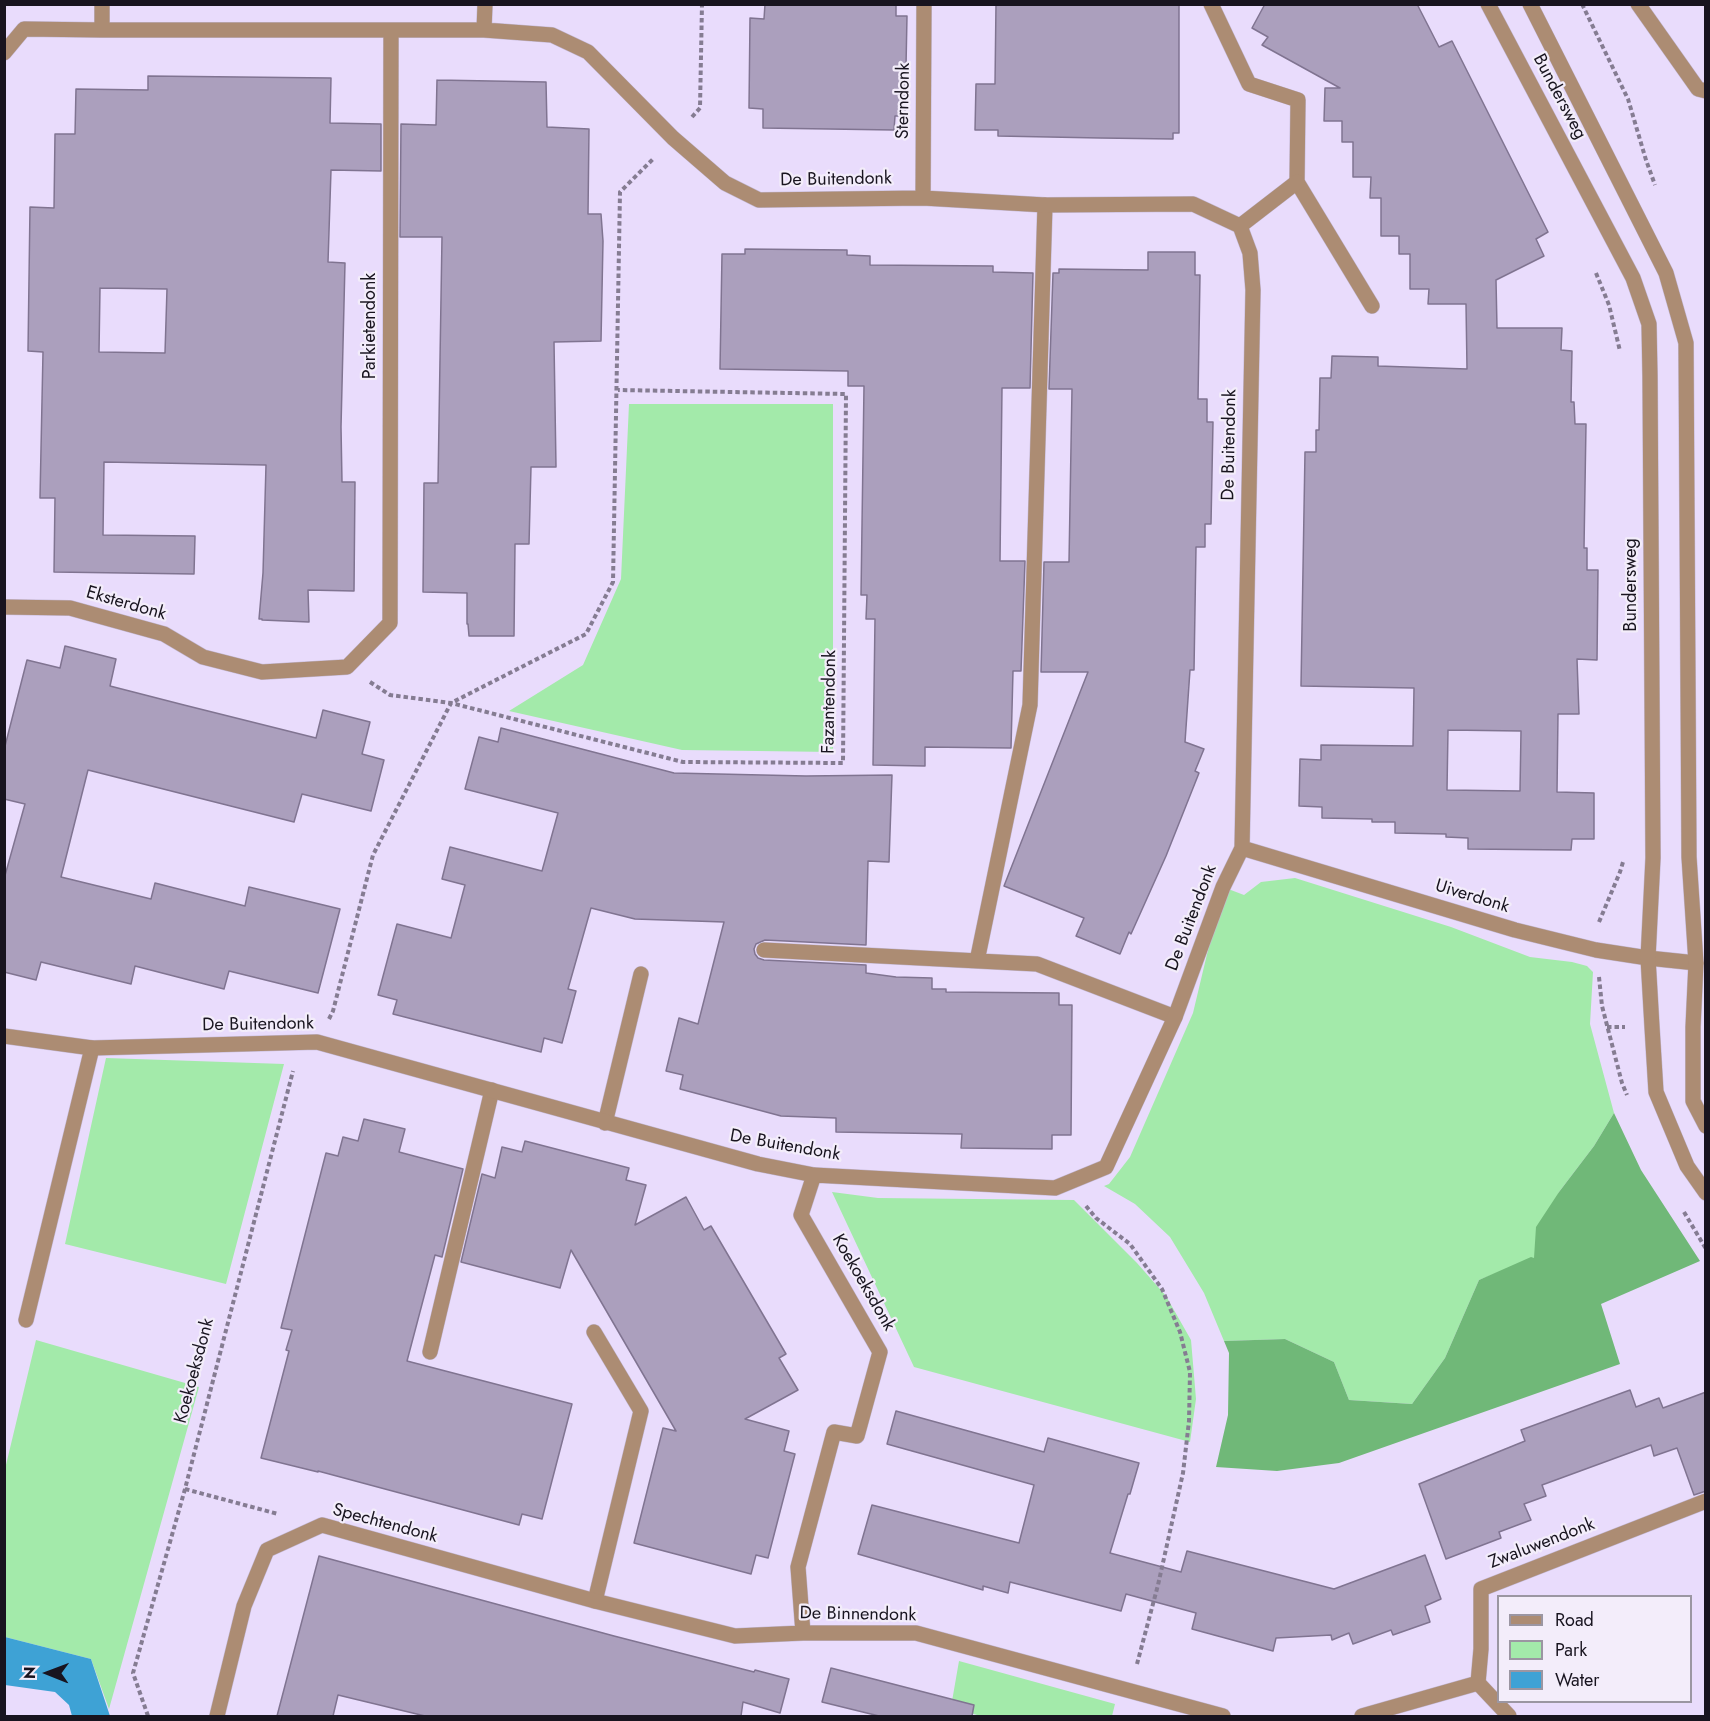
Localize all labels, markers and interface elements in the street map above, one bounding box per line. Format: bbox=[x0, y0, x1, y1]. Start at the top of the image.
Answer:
street label: Bundersweg bbox=[1528, 51, 1590, 143]
street label: Sterndonk bbox=[893, 63, 915, 139]
street label: De Buitendonk bbox=[780, 168, 892, 192]
street label: Parkietendonk bbox=[360, 273, 382, 379]
street label: De Buitendonk bbox=[1218, 389, 1242, 501]
street label: Bundersweg bbox=[1621, 538, 1643, 632]
street label: Eksterdonk bbox=[83, 582, 169, 626]
street label: Fazantendonk bbox=[818, 650, 842, 754]
street label: De Buitendonk bbox=[1162, 862, 1222, 974]
street label: Uiverdonk bbox=[1432, 875, 1512, 919]
street label: De Buitendonk bbox=[202, 1013, 314, 1037]
street label: De Buitendonk bbox=[728, 1126, 842, 1166]
street label: Koekoeksdonk bbox=[827, 1231, 899, 1335]
street label: Koekoeksdonk bbox=[171, 1316, 219, 1426]
street label: Spechtendonk bbox=[330, 1500, 440, 1548]
street label: Zwaluwendonk bbox=[1486, 1514, 1598, 1574]
legend bbox=[1497, 1595, 1692, 1703]
street label: De Binnendonk bbox=[799, 1603, 917, 1627]
text: Road bbox=[1555, 1607, 1594, 1633]
text: Park bbox=[1555, 1637, 1587, 1663]
north arrow bbox=[18, 1643, 78, 1703]
text: N bbox=[18, 1666, 41, 1679]
text: Water bbox=[1555, 1667, 1599, 1693]

